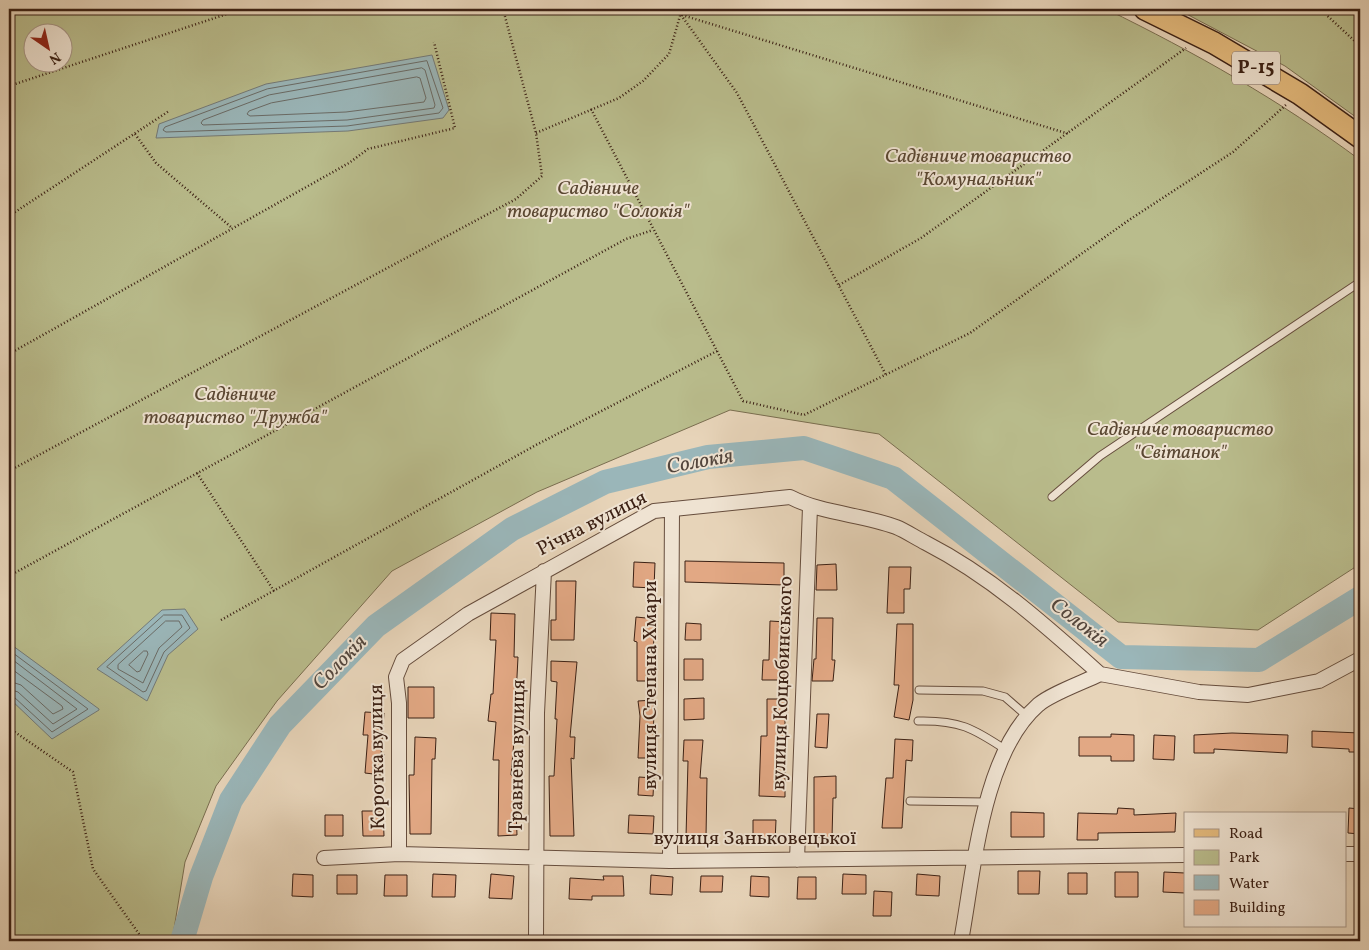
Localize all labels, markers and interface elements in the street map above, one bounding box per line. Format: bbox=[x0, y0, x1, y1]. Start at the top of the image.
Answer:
north arrow bbox=[22, 22, 72, 72]
text: N bbox=[45, 47, 64, 68]
road number: Р-15 bbox=[1232, 52, 1280, 84]
park label: Садівниче товариство "Комунальник" bbox=[885, 143, 1071, 194]
park label: Садівниче товариство "Солокія" bbox=[507, 175, 690, 226]
park label: Садівниче товариство "Дружба" bbox=[143, 381, 328, 432]
park label: Садівниче товариство "Світанок" bbox=[1087, 416, 1273, 467]
water label: Солокія bbox=[664, 442, 736, 482]
street label: Річна вулиця bbox=[532, 484, 652, 564]
street label: вулиця Коцюбинського bbox=[765, 575, 801, 791]
street label: вулиця Степана Хмари bbox=[637, 580, 665, 790]
water label: Солокія bbox=[1044, 591, 1114, 655]
water label: Солокія bbox=[306, 629, 374, 697]
street label: Травнева вулиця bbox=[503, 679, 533, 833]
street label: Коротка вулиця bbox=[363, 684, 393, 830]
legend bbox=[1184, 812, 1346, 928]
text: Road bbox=[1229, 824, 1263, 845]
street label: вулиця Заньковецької bbox=[654, 825, 856, 853]
text: Park bbox=[1229, 848, 1260, 869]
text: Water bbox=[1229, 874, 1269, 895]
text: Building bbox=[1229, 898, 1286, 919]

